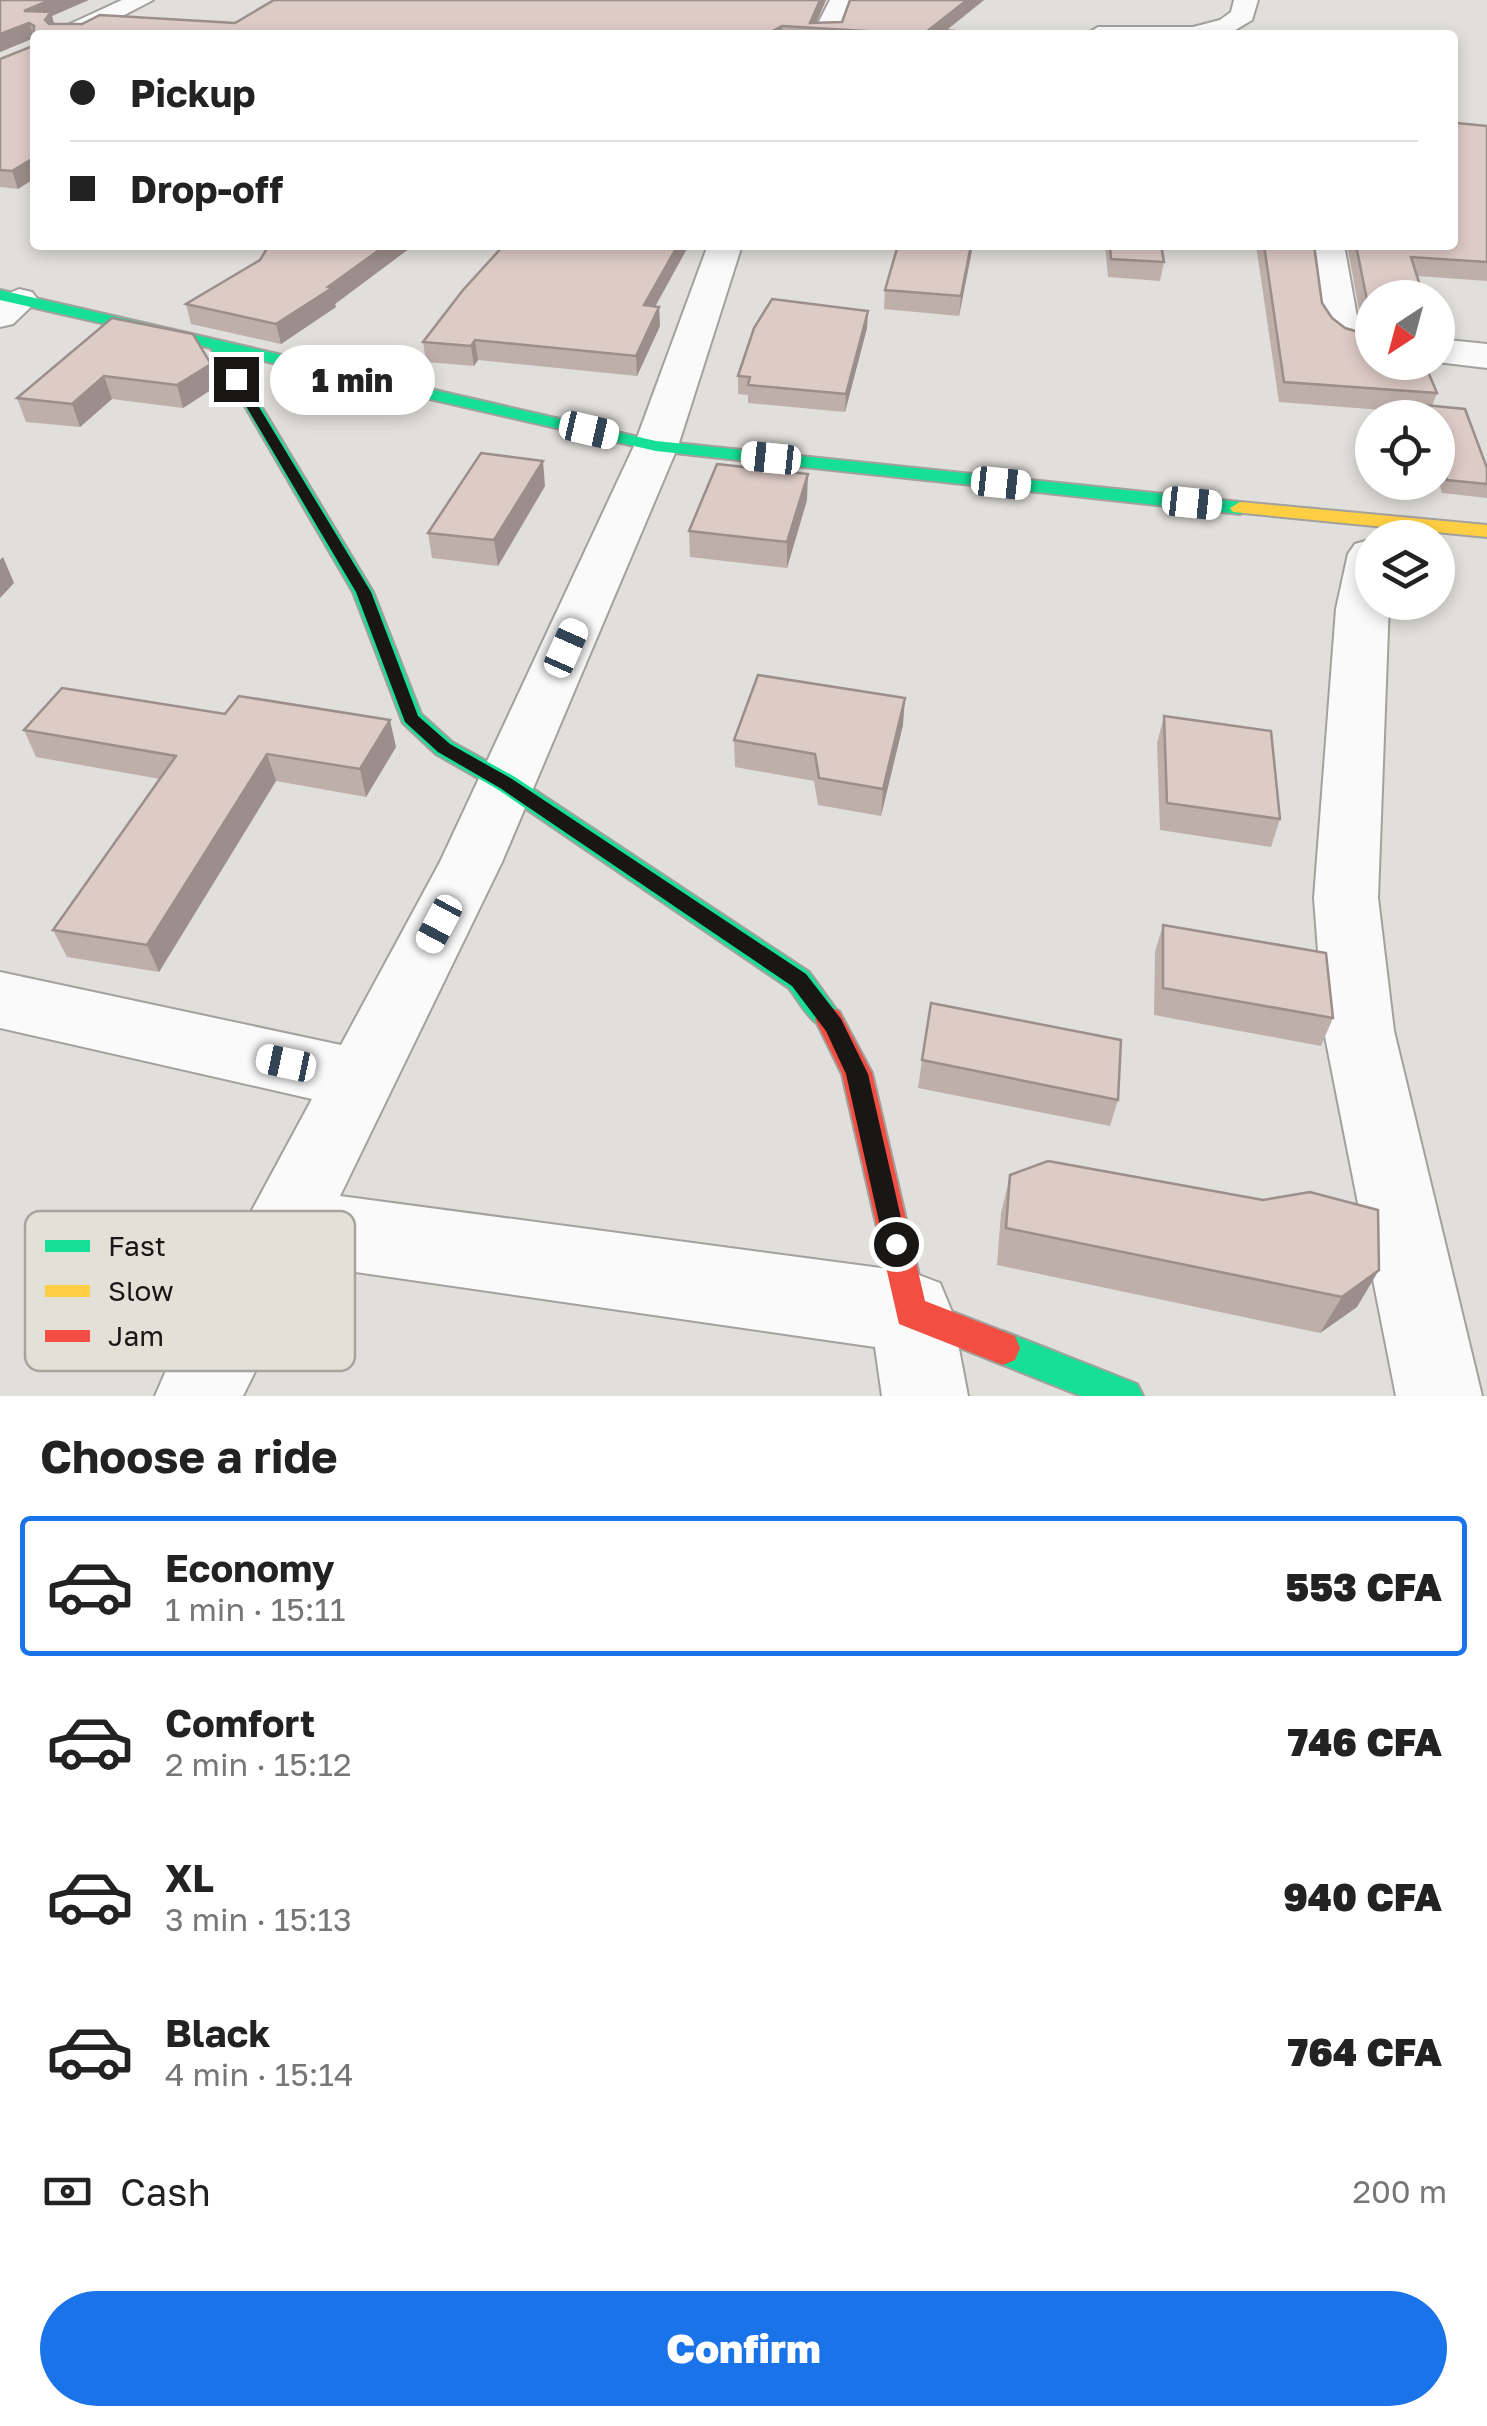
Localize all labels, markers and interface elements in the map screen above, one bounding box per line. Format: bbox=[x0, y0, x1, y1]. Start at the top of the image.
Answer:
text: Pickup bbox=[130, 70, 256, 115]
text: Drop-off bbox=[130, 166, 283, 211]
north arrow bbox=[1355, 280, 1455, 380]
map controls bbox=[1355, 280, 1455, 620]
callout: 1 min bbox=[271, 344, 436, 414]
route end bbox=[214, 357, 259, 402]
text: 1 min bbox=[312, 361, 393, 399]
button: locate bbox=[1355, 400, 1455, 500]
car bbox=[556, 409, 622, 451]
car bbox=[740, 440, 802, 476]
car bbox=[970, 465, 1032, 501]
car bbox=[1161, 485, 1223, 521]
button: layers bbox=[1355, 520, 1455, 620]
car bbox=[540, 614, 592, 682]
car bbox=[412, 890, 466, 958]
car bbox=[254, 1042, 318, 1084]
legend bbox=[25, 1211, 355, 1371]
route start bbox=[874, 1222, 919, 1267]
text: Fast bbox=[108, 1229, 166, 1262]
text: Slow bbox=[108, 1274, 174, 1307]
text: Jam bbox=[108, 1319, 164, 1352]
text: Choose a ride bbox=[40, 1429, 338, 1483]
icon: car bbox=[45, 1541, 135, 1631]
text: Economy bbox=[165, 1545, 334, 1590]
text: 553 CFA bbox=[1285, 1564, 1442, 1609]
text: 1 min · 15:11 bbox=[165, 1590, 345, 1628]
icon: car bbox=[45, 1696, 135, 1786]
text: Comfort bbox=[165, 1700, 315, 1745]
text: 746 CFA bbox=[1287, 1719, 1442, 1764]
text: 2 min · 15:12 bbox=[165, 1745, 352, 1783]
icon: car bbox=[45, 1851, 135, 1941]
text: XL bbox=[165, 1855, 214, 1900]
text: 940 CFA bbox=[1283, 1874, 1442, 1919]
text: 3 min · 15:13 bbox=[165, 1900, 352, 1938]
icon: car bbox=[45, 2006, 135, 2096]
text: Black bbox=[165, 2010, 270, 2055]
text: 764 CFA bbox=[1287, 2029, 1442, 2074]
text: 4 min · 15:14 bbox=[165, 2055, 353, 2093]
icon: cash bbox=[40, 2164, 95, 2219]
text: Cash bbox=[120, 2169, 211, 2214]
text: 200 m bbox=[1352, 2172, 1447, 2210]
button: Confirm bbox=[40, 2291, 1447, 2406]

